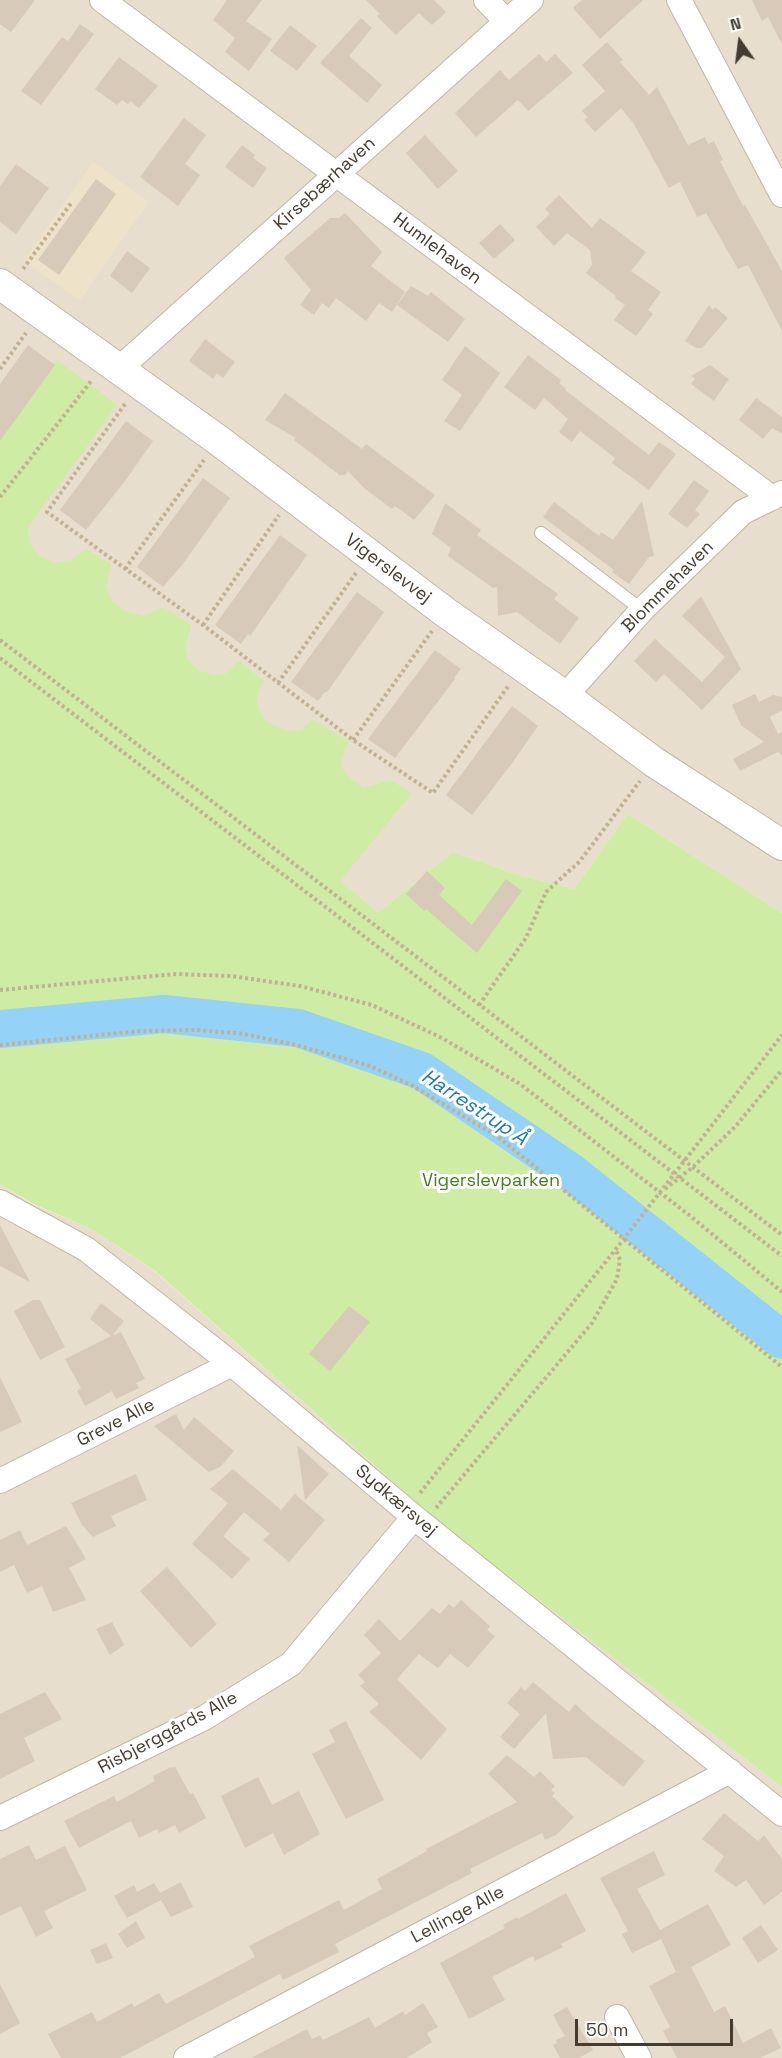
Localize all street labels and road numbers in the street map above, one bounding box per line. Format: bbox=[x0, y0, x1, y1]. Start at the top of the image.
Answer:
street label: Kirsebærhaven bbox=[270, 133, 380, 235]
street label: Humlehaven bbox=[388, 209, 486, 289]
street label: Vigerslevvej bbox=[340, 529, 436, 609]
street label: Blommehaven bbox=[618, 537, 718, 637]
street label: Greve Alle bbox=[74, 1394, 158, 1452]
street label: Sydkærsvej bbox=[351, 1461, 441, 1541]
street label: Risbjerggårds Alle bbox=[95, 1687, 241, 1779]
street label: Lellinge Alle bbox=[408, 1881, 508, 1949]

